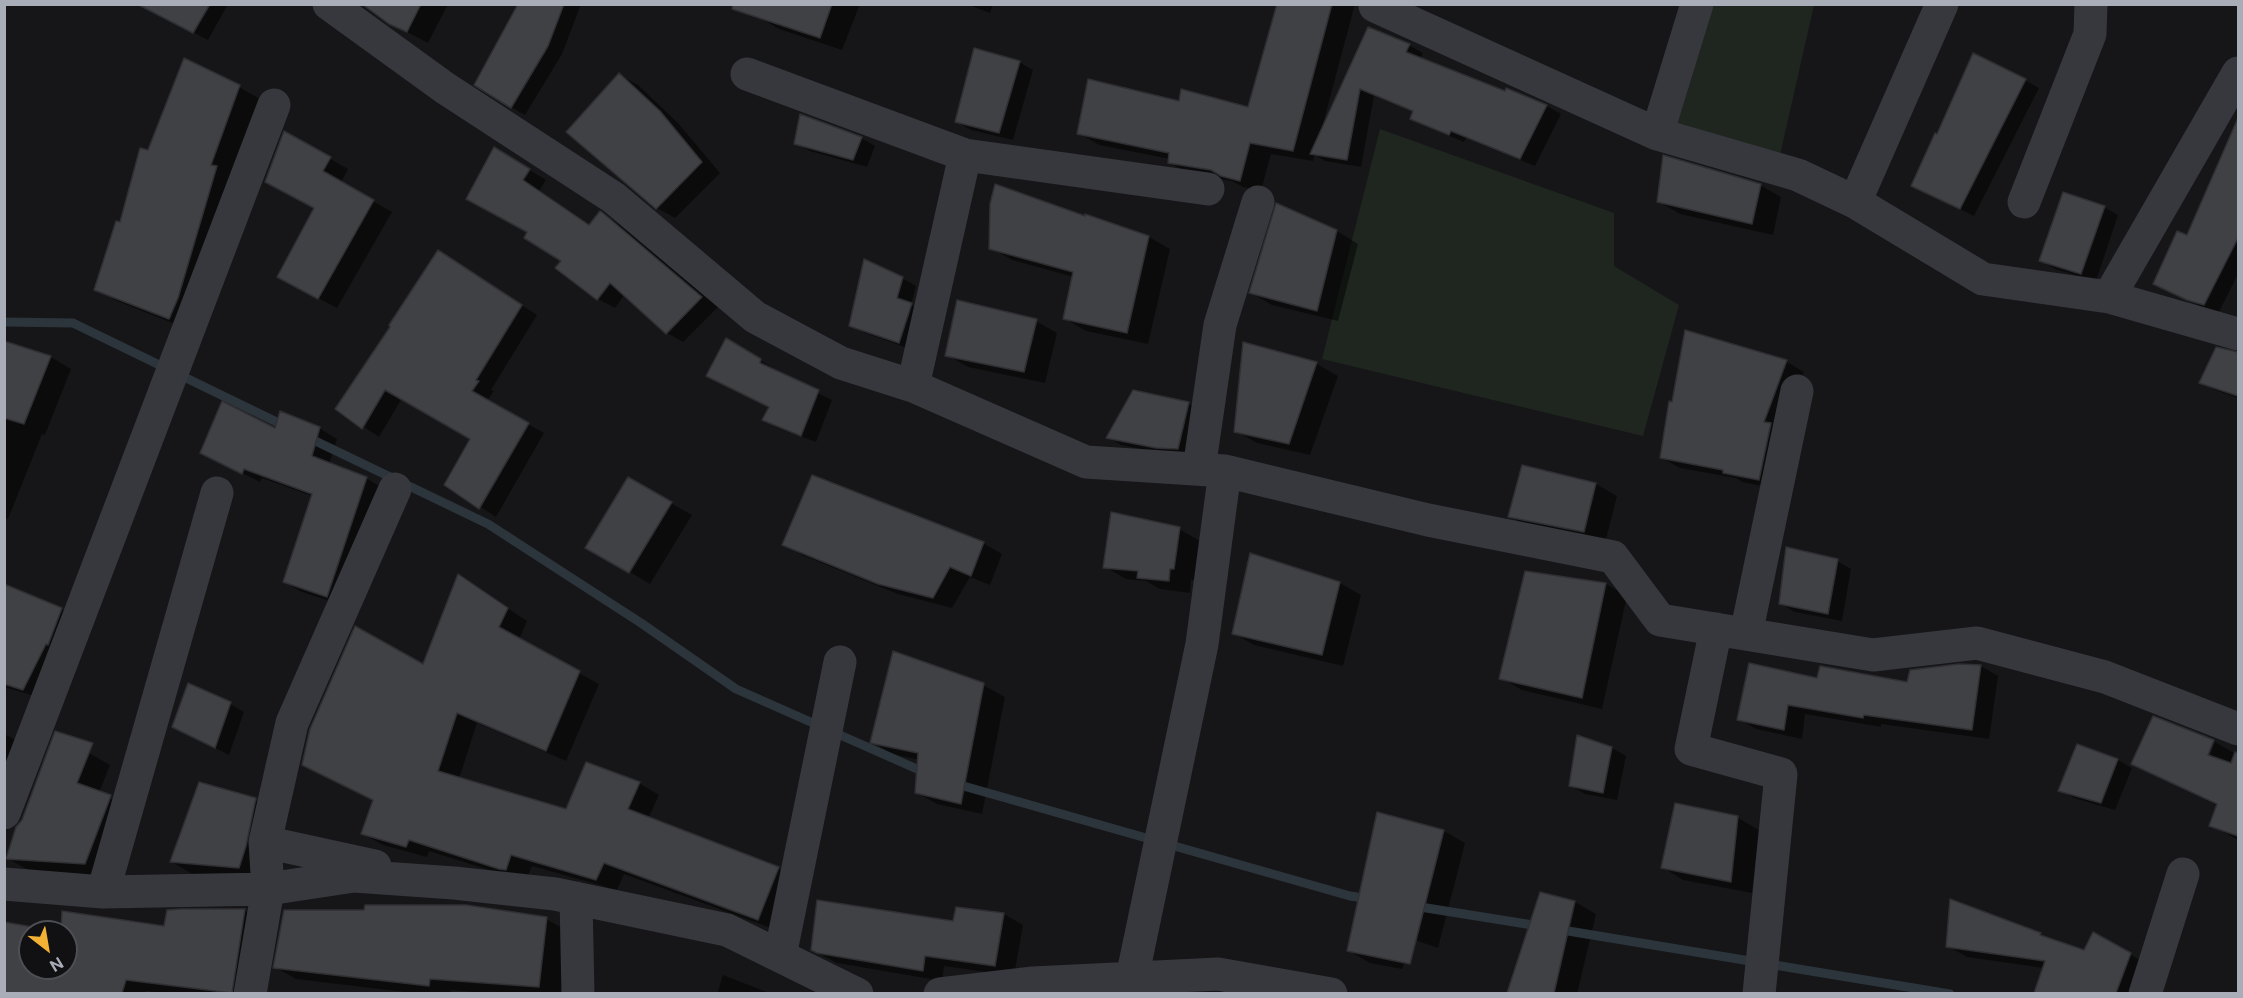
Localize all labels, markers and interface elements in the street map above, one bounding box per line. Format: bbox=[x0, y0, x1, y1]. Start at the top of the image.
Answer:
north arrow bbox=[18, 920, 78, 980]
text: N bbox=[46, 953, 67, 976]

